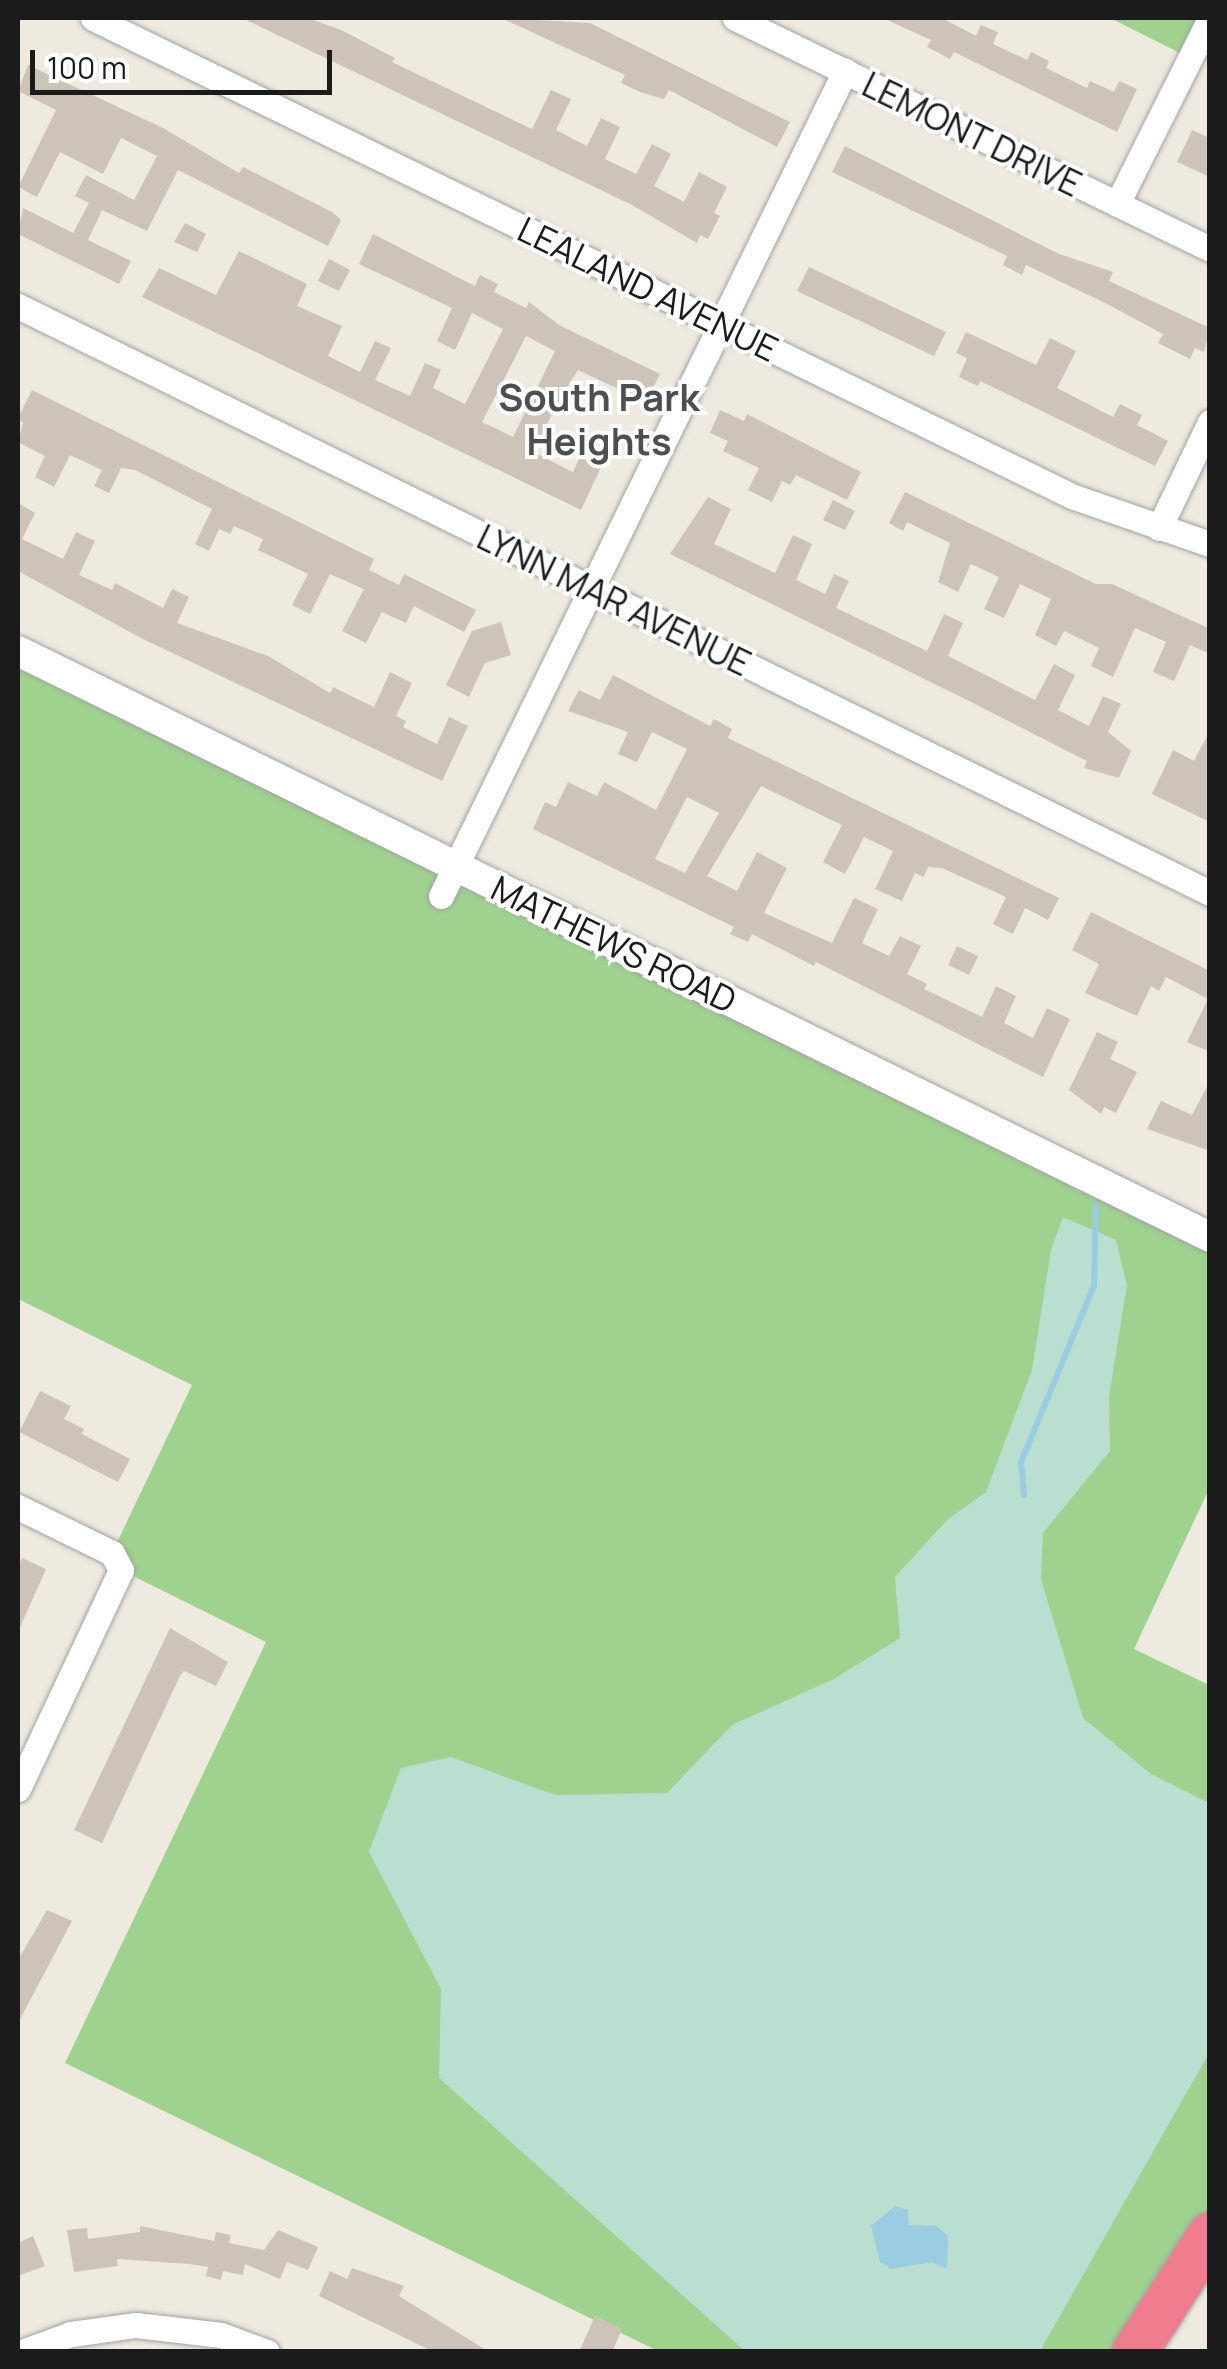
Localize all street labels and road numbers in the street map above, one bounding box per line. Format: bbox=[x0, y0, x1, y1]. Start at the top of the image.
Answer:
street label: LEMONT DRIVE bbox=[855, 63, 1089, 205]
street label: LEALAND AVENUE bbox=[511, 208, 785, 370]
street label: LYNN MAR AVENUE bbox=[471, 516, 757, 684]
street label: MATHEWS ROAD bbox=[485, 867, 743, 1021]

